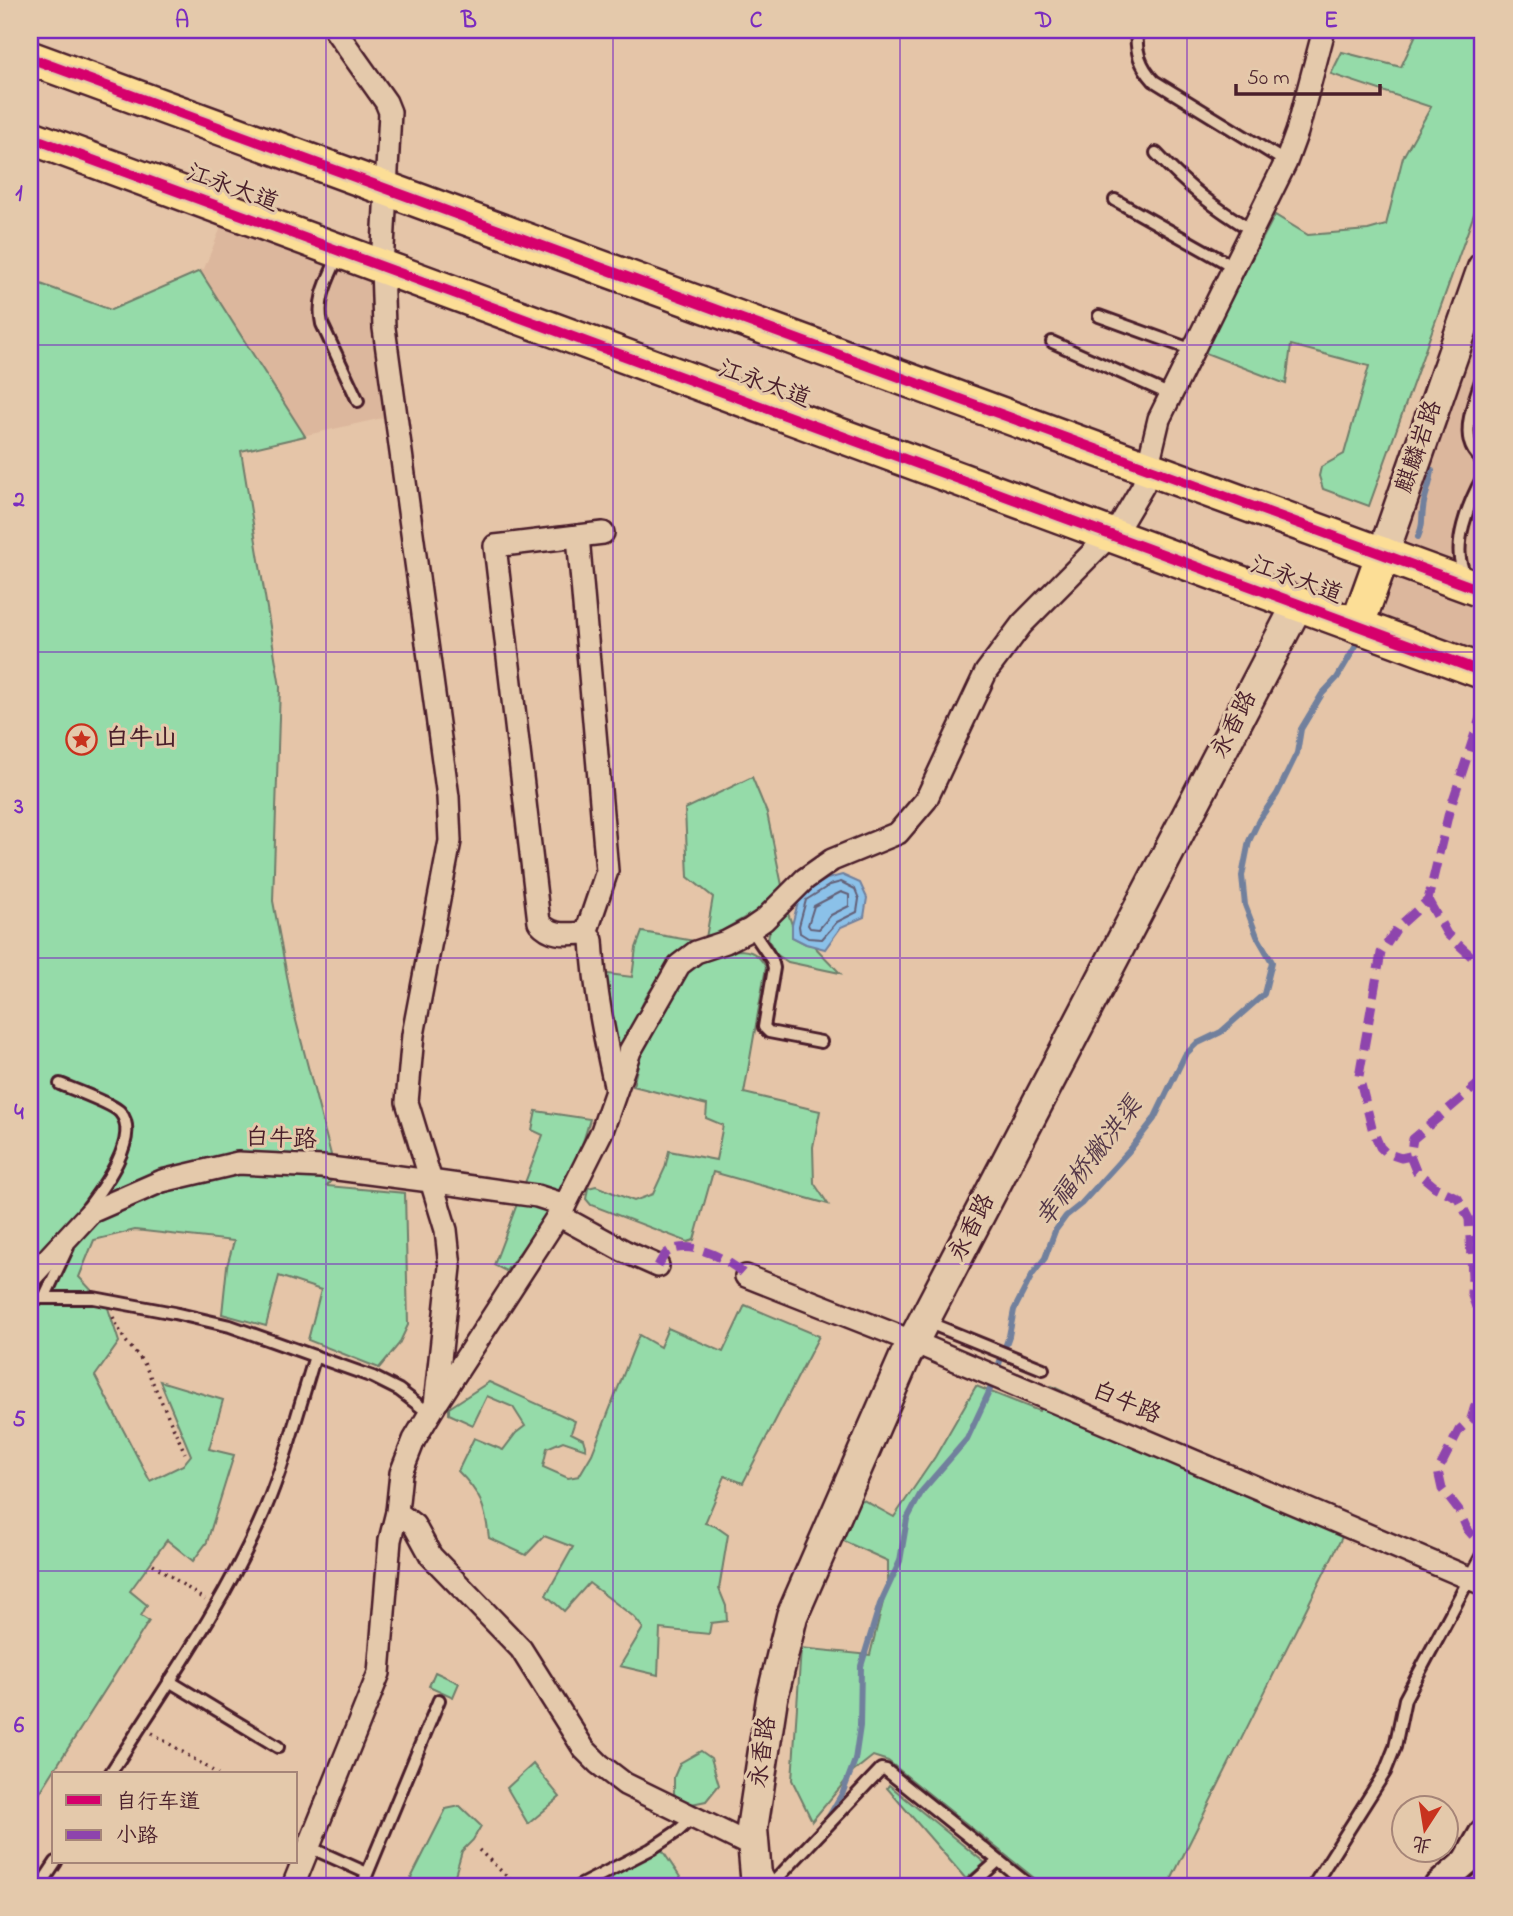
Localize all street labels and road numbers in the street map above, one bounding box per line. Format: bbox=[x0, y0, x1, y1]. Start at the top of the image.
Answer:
street label: 江永大道 bbox=[181, 156, 283, 222]
street label: 江永大道 bbox=[713, 352, 815, 418]
street label: 麒麟岩路 bbox=[1388, 396, 1452, 498]
street label: 江永大道 bbox=[1245, 548, 1347, 614]
street label: 永香路 bbox=[1203, 685, 1267, 765]
street label: 白牛路 bbox=[244, 1121, 318, 1159]
street label: 永香路 bbox=[941, 1188, 1005, 1268]
street label: 白牛路 bbox=[1086, 1374, 1166, 1434]
street label: 永香路 bbox=[742, 1714, 786, 1790]

